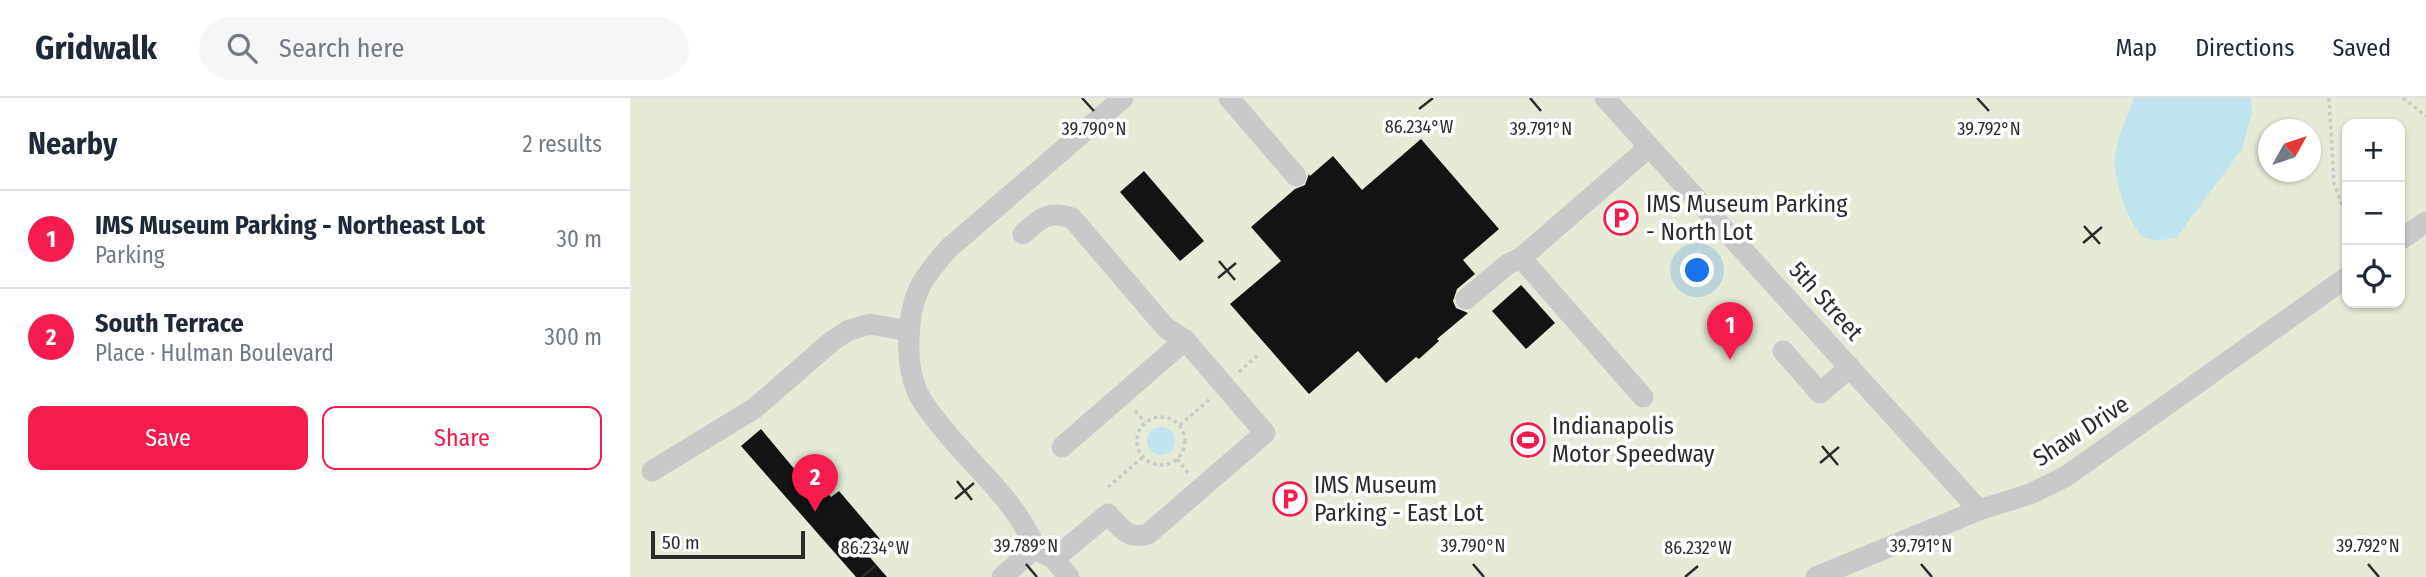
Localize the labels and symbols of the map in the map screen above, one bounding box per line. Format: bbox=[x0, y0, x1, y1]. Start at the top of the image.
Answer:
text: 86.234°W bbox=[1385, 116, 1454, 138]
text: 39.790°N bbox=[1062, 118, 1127, 140]
text: 39.791°N bbox=[1510, 118, 1572, 140]
text: 39.792°N bbox=[1957, 118, 2021, 140]
north arrow bbox=[2258, 119, 2321, 182]
place label: IMS Museum Parking - North Lot bbox=[1646, 190, 1848, 246]
parking icon: IMS Museum Parking - North Lot bbox=[1602, 199, 1640, 237]
your location bbox=[1680, 253, 1714, 287]
street label: 5th Street bbox=[1783, 256, 1869, 346]
pin: 1 bbox=[1707, 302, 1753, 360]
street label: Shaw Drive bbox=[2028, 390, 2134, 472]
place label: Indianapolis Motor Speedway bbox=[1552, 412, 1715, 468]
sports icon: Indianapolis Motor Speedway bbox=[1509, 421, 1547, 459]
pin: 2 bbox=[792, 454, 838, 512]
place label: IMS Museum Parking - East Lot bbox=[1314, 471, 1484, 527]
parking icon: IMS Museum Parking - East Lot bbox=[1271, 480, 1309, 518]
scale bar bbox=[651, 528, 805, 560]
text: 39.789°N bbox=[994, 535, 1058, 557]
text: 39.790°N bbox=[1441, 535, 1506, 557]
text: 39.791°N bbox=[1890, 535, 1952, 557]
text: 39.792°N bbox=[2336, 535, 2400, 557]
text: 86.234°W bbox=[841, 537, 910, 559]
text: 86.232°W bbox=[1664, 537, 1732, 559]

